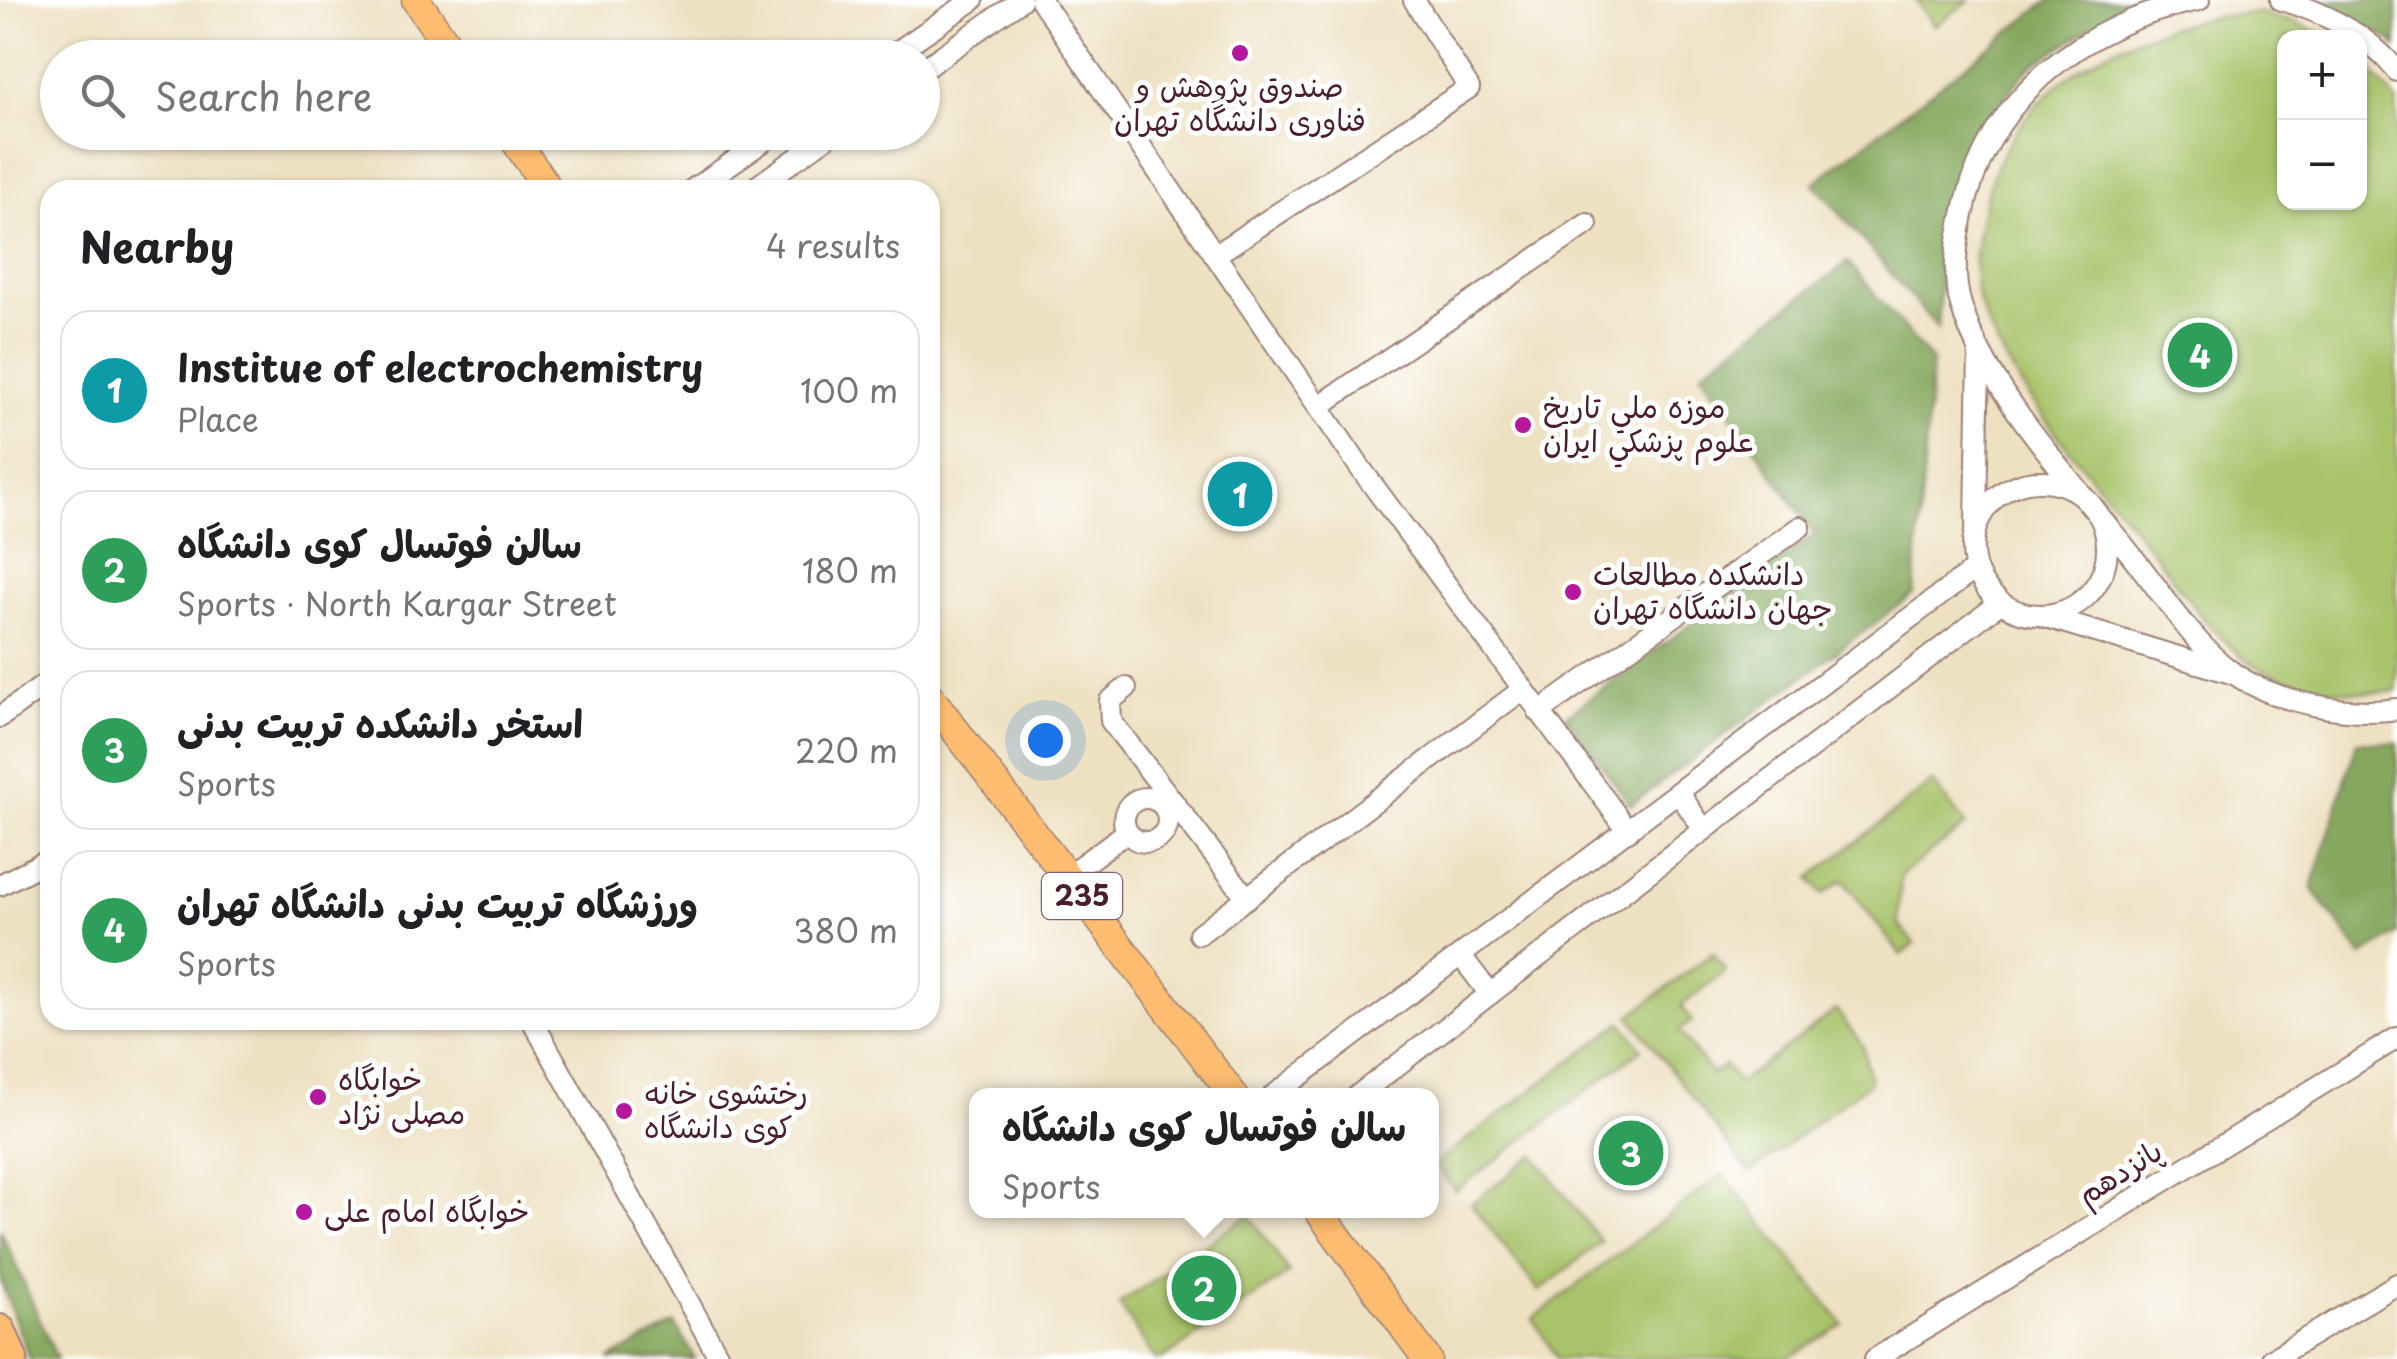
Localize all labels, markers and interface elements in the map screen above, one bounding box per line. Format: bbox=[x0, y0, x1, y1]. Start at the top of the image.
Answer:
map controls bbox=[2277, 30, 2367, 210]
button: + bbox=[2277, 30, 2367, 120]
search box bbox=[40, 40, 940, 150]
marker: صندوق پژوهش و فناوری دانشگاه تهران bbox=[1229, 42, 1251, 64]
place label: صندوق پژوهش و فناوری دانشگاه تهران bbox=[1114, 62, 1366, 141]
text: Search here bbox=[155, 67, 372, 124]
icon: search bbox=[75, 68, 130, 123]
button: − bbox=[2277, 120, 2367, 210]
text: Nearby bbox=[80, 214, 234, 277]
text: 4 results bbox=[766, 221, 900, 269]
pin: 4 bbox=[2168, 318, 2232, 392]
text: Institue of electrochemistry bbox=[177, 338, 703, 395]
text: 1 bbox=[107, 366, 122, 414]
text: 100 m bbox=[800, 366, 898, 414]
place label: موزه ملي تاريخ علوم پزشكي ايران bbox=[1543, 383, 1753, 468]
text: Place bbox=[177, 395, 259, 443]
marker: موزه ملي تاريخ علوم پزشكي ايران bbox=[1512, 414, 1534, 436]
pin: 1 bbox=[1208, 456, 1272, 532]
text: سالن فوتسال کوی دانشگاه bbox=[177, 514, 582, 571]
text: 2 bbox=[103, 546, 126, 594]
text: 180 m bbox=[802, 546, 898, 594]
place label: دانشکده مطالعات جهان دانشگاه تهران bbox=[1593, 550, 1832, 629]
text: Sports · North Kargar Street bbox=[177, 579, 617, 627]
marker: دانشکده مطالعات جهان دانشگاه تهران bbox=[1562, 581, 1584, 603]
text: استخر دانشکده تربیت بدنی bbox=[177, 694, 583, 751]
your location bbox=[1020, 715, 1071, 766]
text: 3 bbox=[104, 726, 125, 774]
text: 220 m bbox=[795, 726, 898, 774]
text: Sports bbox=[177, 759, 276, 807]
road number: 235 bbox=[1042, 873, 1122, 919]
text: ورزشگاه تربیت بدنی دانشگاه تهران bbox=[177, 874, 698, 931]
text: 4 bbox=[104, 906, 125, 954]
text: 380 m bbox=[793, 906, 898, 954]
text: Sports bbox=[177, 939, 276, 987]
place label: خوابگاه مصلی نژاد bbox=[338, 1055, 465, 1134]
place label: رختشوی خانه کوی دانشگاه bbox=[644, 1069, 808, 1148]
marker: خوابگاه مصلی نژاد bbox=[307, 1086, 329, 1108]
popup bbox=[969, 1088, 1439, 1218]
text: سالن فوتسال کوی دانشگاه bbox=[1002, 1097, 1406, 1154]
marker: رختشوی خانه کوی دانشگاه bbox=[613, 1100, 635, 1122]
pin: 3 bbox=[1598, 1116, 1664, 1190]
street label: پانزدهم bbox=[2067, 1127, 2171, 1216]
text: Sports bbox=[1002, 1162, 1100, 1210]
place label: خوابگاه امام علی bbox=[324, 1187, 529, 1234]
marker: خوابگاه امام علی bbox=[293, 1201, 315, 1223]
pin: 2 bbox=[1172, 1250, 1236, 1326]

